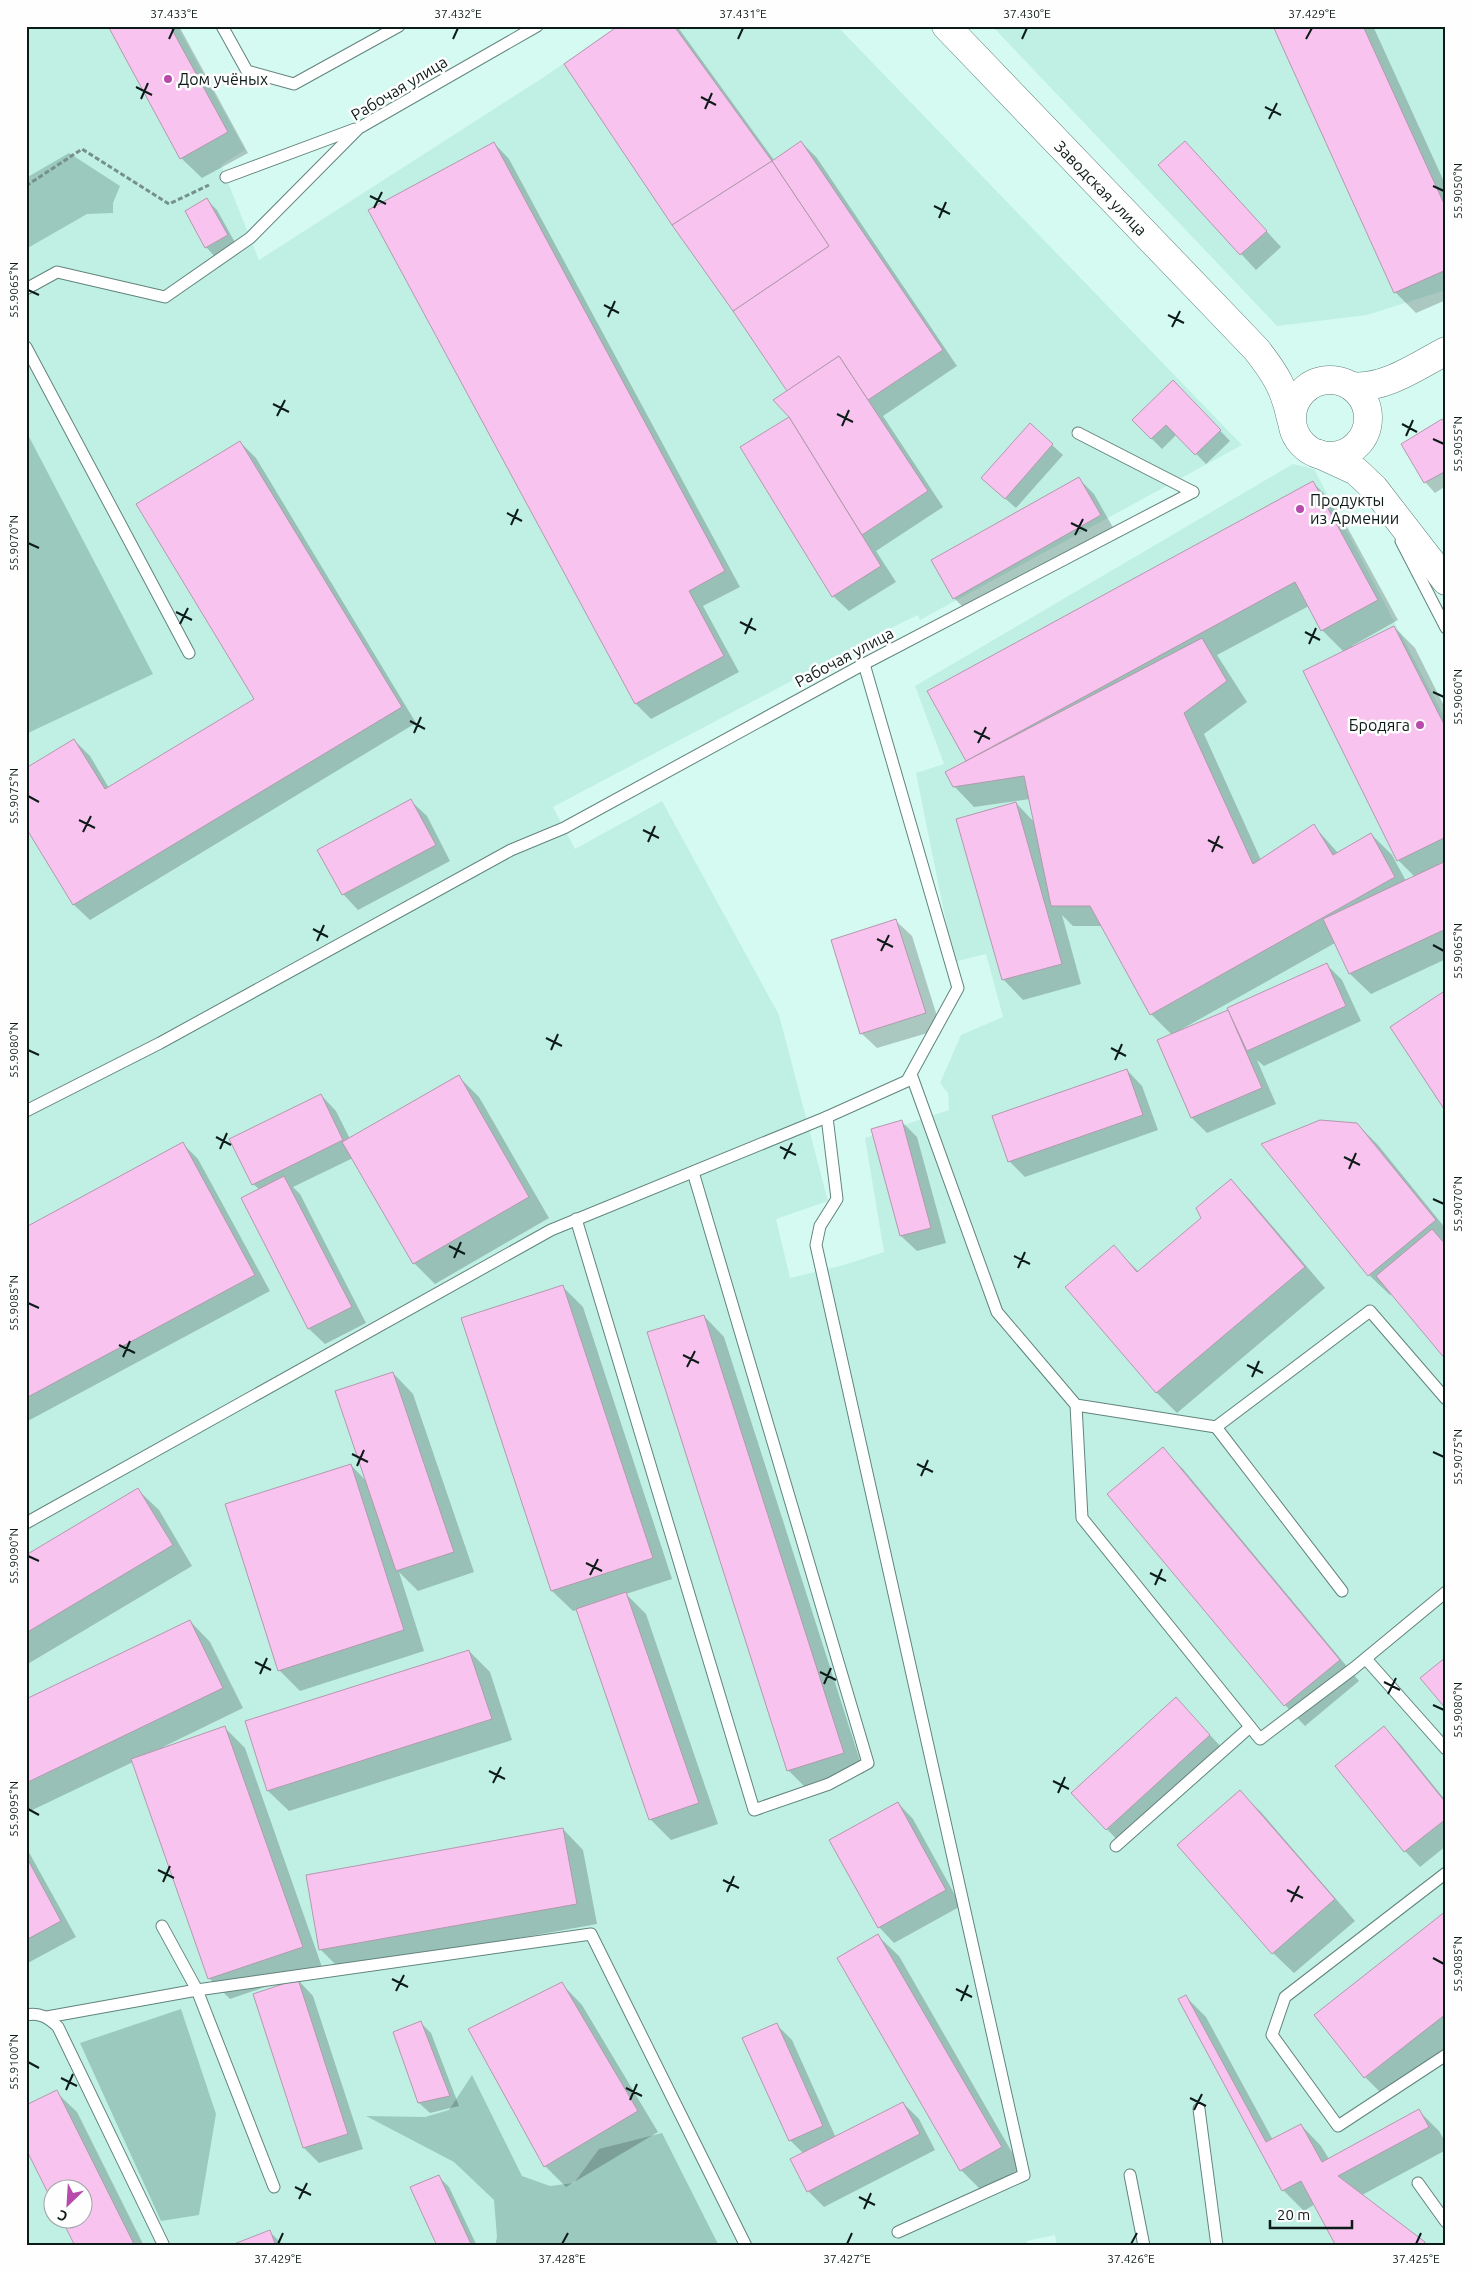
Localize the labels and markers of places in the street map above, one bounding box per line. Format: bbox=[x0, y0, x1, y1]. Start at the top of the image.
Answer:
place label: Дом учёных bbox=[178, 70, 268, 88]
marker: Дом учёных bbox=[162, 73, 174, 85]
place label: Продукты из Армении bbox=[1310, 491, 1399, 527]
marker: Продукты из Армении bbox=[1294, 503, 1306, 515]
place label: Бродяга bbox=[1349, 716, 1410, 734]
marker: Бродяга bbox=[1414, 719, 1426, 731]

